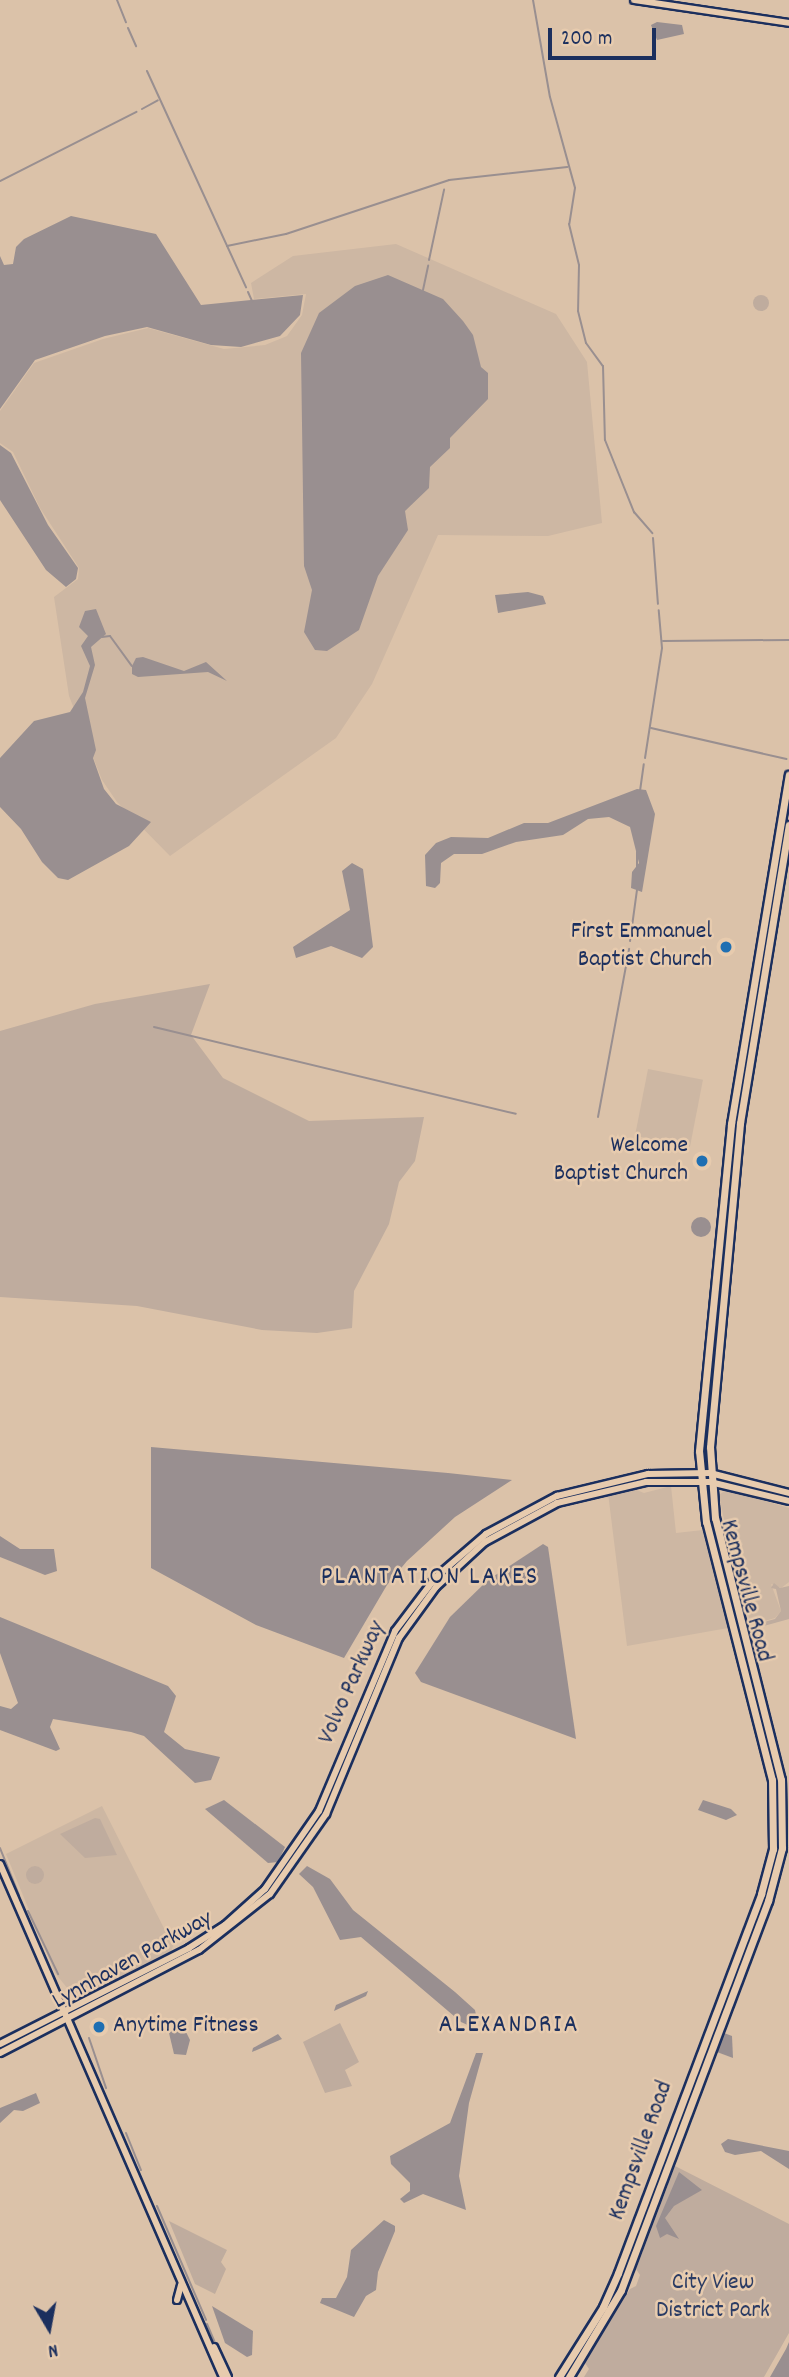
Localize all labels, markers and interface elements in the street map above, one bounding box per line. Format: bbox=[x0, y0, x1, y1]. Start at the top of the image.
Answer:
scale bar bbox=[551, 14, 660, 58]
text: 200 m bbox=[561, 25, 612, 55]
place label: First Emmanuel Baptist Church bbox=[571, 919, 712, 975]
marker: First Emmanuel Baptist Church bbox=[718, 939, 734, 955]
place label: Welcome Baptist Church bbox=[554, 1133, 688, 1189]
marker: Welcome Baptist Church bbox=[694, 1153, 710, 1169]
street label: Kempsville Road bbox=[712, 1517, 778, 1665]
district label: PLANTATION LAKES bbox=[323, 1562, 537, 1594]
street label: Volvo Parkway bbox=[313, 1617, 393, 1749]
street label: Lynnhaven Parkway bbox=[48, 1905, 218, 2017]
district label: ALEXANDRIA bbox=[440, 2010, 578, 2042]
place label: Anytime Fitness bbox=[113, 2013, 259, 2041]
marker: Anytime Fitness bbox=[91, 2019, 107, 2035]
street label: Kempsville Road bbox=[603, 2077, 681, 2225]
park label: City View District Park bbox=[656, 2270, 770, 2326]
north arrow bbox=[14, 2293, 84, 2363]
text: N bbox=[46, 2335, 60, 2363]

